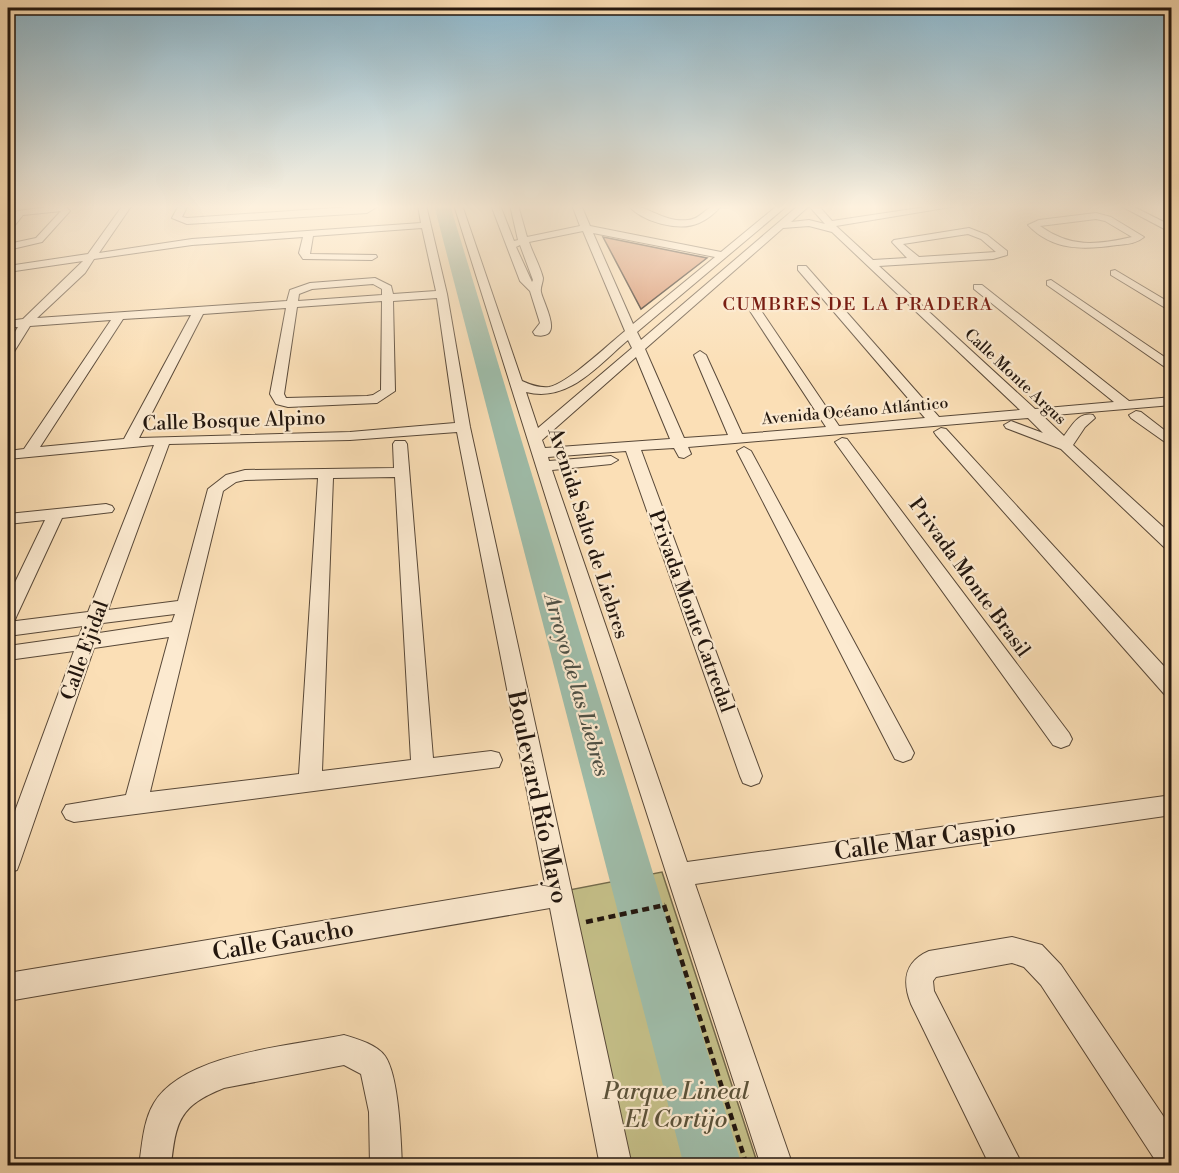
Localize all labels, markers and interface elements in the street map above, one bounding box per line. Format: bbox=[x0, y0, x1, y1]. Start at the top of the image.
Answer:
district label: CUMBRES DE LA PRADERA bbox=[722, 293, 994, 316]
street label: Calle Monte Argus bbox=[960, 325, 1070, 429]
street label: Avenida Océano Atlántico bbox=[760, 393, 949, 429]
street label: Calle Bosque Alpino bbox=[142, 406, 326, 437]
street label: Avenida Salto de Liebres bbox=[541, 424, 634, 642]
street label: Privada Monte Brasil bbox=[903, 493, 1035, 663]
street label: Privada Monte Catredal bbox=[642, 507, 739, 716]
water label: Arroyo de las Liebres bbox=[537, 589, 615, 780]
street label: Calle Ejidal bbox=[56, 597, 115, 704]
street label: Boulevard Río Mayo bbox=[500, 687, 574, 906]
street label: Calle Mar Caspio bbox=[832, 812, 1018, 868]
street label: Calle Gaucho bbox=[210, 914, 356, 968]
park label: Parque Lineal El Cortijo bbox=[602, 1077, 750, 1135]

